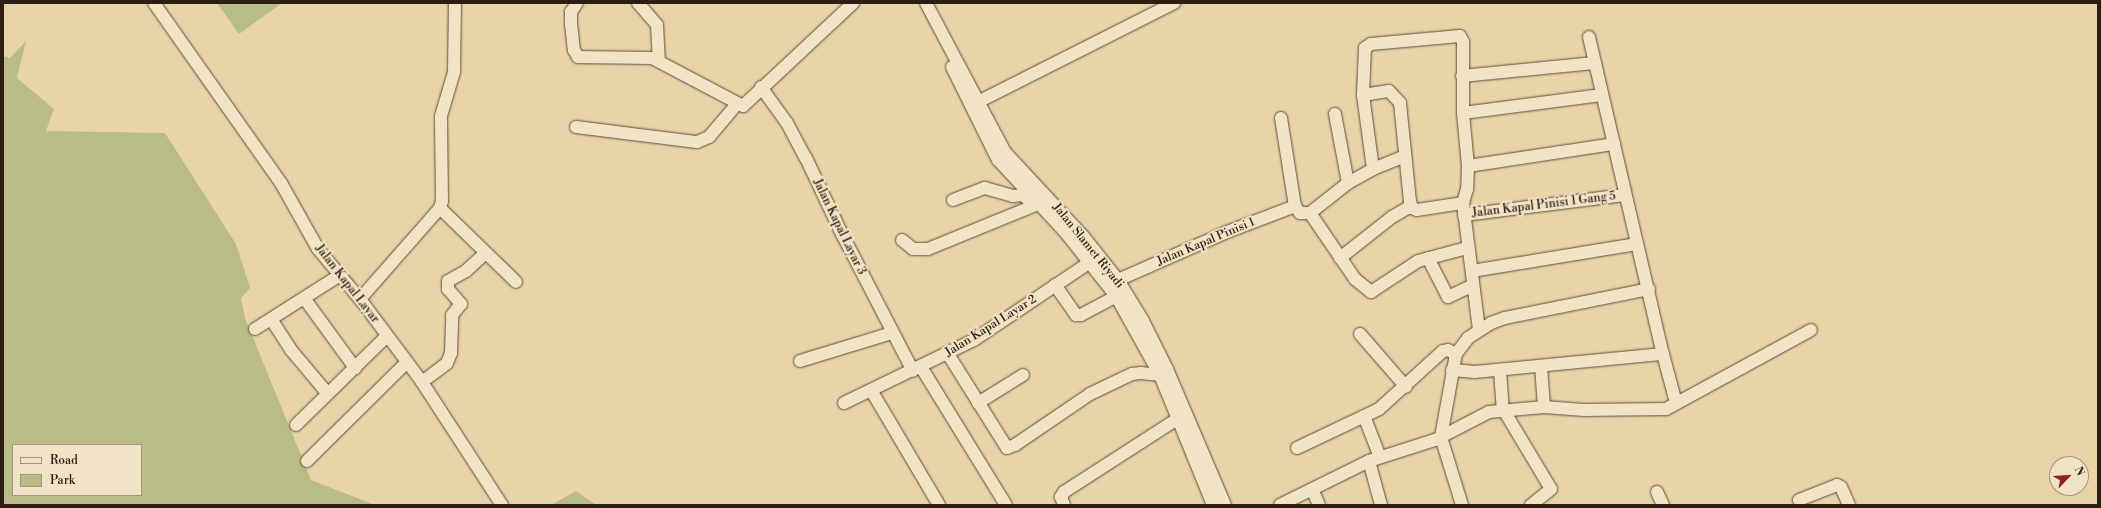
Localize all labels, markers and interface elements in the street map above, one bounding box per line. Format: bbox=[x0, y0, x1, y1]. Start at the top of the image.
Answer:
street label: Jalan Kapal Layar 3 bbox=[810, 177, 868, 277]
street label: Jalan Kapal Pinisi 1 Gang 5 bbox=[1471, 189, 1617, 221]
street label: Jalan Slamet Riyadi bbox=[1049, 201, 1127, 291]
street label: Jalan Kapal Pinisi 1 bbox=[1155, 215, 1257, 269]
street label: Jalan Kapal Layar bbox=[312, 242, 382, 326]
street label: Jalan Kapal Layar 2 bbox=[943, 292, 1039, 360]
legend bbox=[12, 444, 142, 496]
text: Road bbox=[50, 453, 78, 468]
north arrow bbox=[2049, 456, 2089, 496]
text: N bbox=[2071, 464, 2087, 478]
text: Park bbox=[50, 473, 75, 488]

